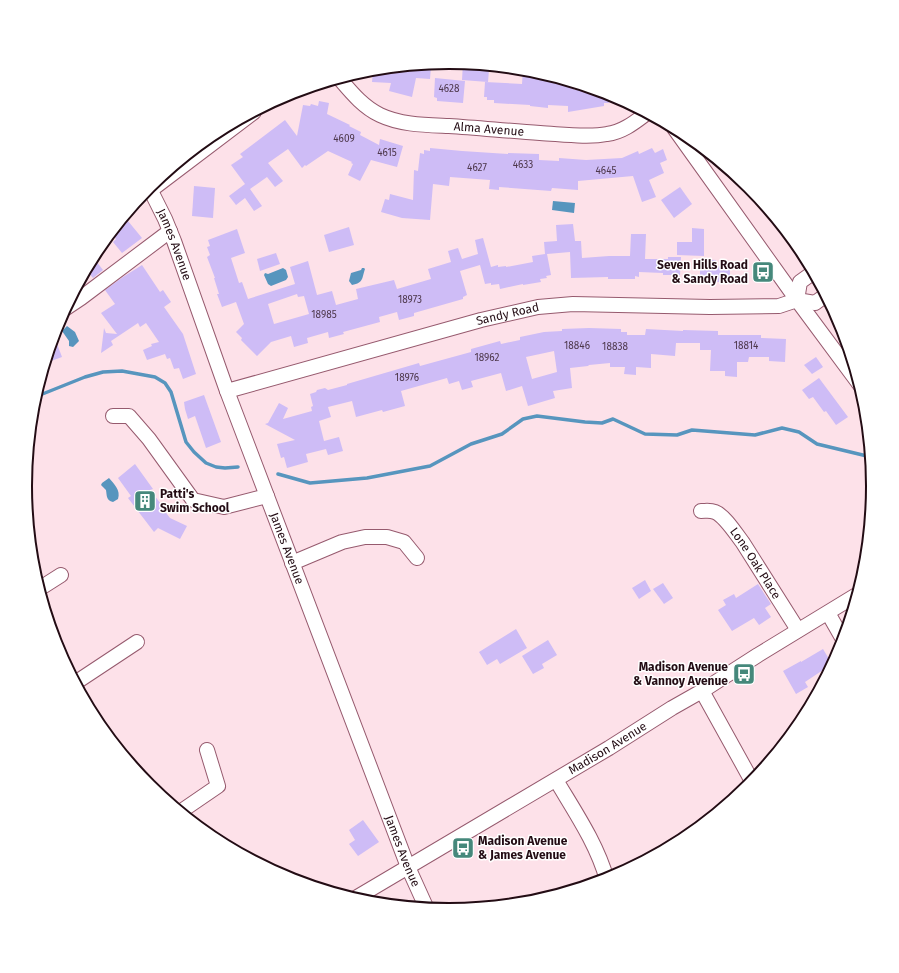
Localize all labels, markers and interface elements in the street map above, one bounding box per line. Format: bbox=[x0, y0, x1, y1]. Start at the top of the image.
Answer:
house number: 4628 bbox=[439, 83, 460, 95]
street label: Alma Avenue bbox=[453, 119, 525, 139]
house number: 4609 bbox=[333, 133, 355, 145]
house number: 4615 bbox=[377, 147, 397, 159]
house number: 4633 bbox=[513, 159, 533, 171]
house number: 4627 bbox=[467, 162, 487, 174]
house number: 4645 bbox=[596, 165, 616, 177]
street label: James Avenue bbox=[154, 206, 194, 282]
place label: Seven Hills Road & Sandy Road bbox=[657, 258, 748, 286]
bus stop icon: Seven Hills Road & Sandy Road bbox=[750, 259, 776, 285]
house number: 18973 bbox=[398, 294, 422, 306]
street label: Sandy Road bbox=[475, 300, 540, 328]
house number: 18985 bbox=[311, 309, 337, 321]
house number: 18846 bbox=[564, 340, 590, 352]
house number: 18814 bbox=[734, 340, 759, 352]
house number: 18838 bbox=[602, 341, 628, 353]
house number: 18962 bbox=[474, 352, 500, 364]
house number: 18976 bbox=[395, 372, 419, 384]
place label: Patti's Swim School bbox=[160, 487, 230, 515]
building icon: Patti's Swim School bbox=[132, 488, 158, 514]
street label: James Avenue bbox=[267, 510, 307, 586]
street label: Lone Oak Place bbox=[727, 525, 784, 602]
place label: Madison Avenue & Vannoy Avenue bbox=[633, 660, 728, 688]
bus stop icon: Madison Avenue & Vannoy Avenue bbox=[731, 661, 757, 687]
street label: Madison Avenue bbox=[566, 719, 649, 777]
street label: James Avenue bbox=[382, 813, 423, 889]
place label: Madison Avenue & James Avenue bbox=[478, 834, 568, 862]
bus stop icon: Madison Avenue & James Avenue bbox=[450, 835, 476, 861]

